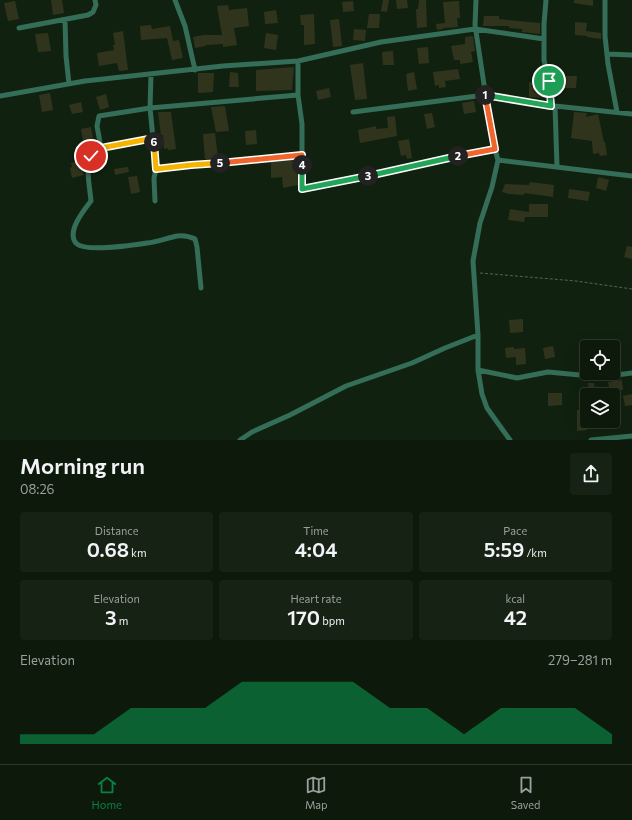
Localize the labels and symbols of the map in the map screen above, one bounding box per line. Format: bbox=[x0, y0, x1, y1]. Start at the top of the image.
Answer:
pin bbox=[532, 64, 566, 98]
pin: 1 bbox=[475, 85, 495, 105]
pin: 6 bbox=[144, 132, 164, 152]
pin bbox=[74, 139, 108, 173]
pin: 2 bbox=[448, 146, 468, 166]
pin: 5 bbox=[210, 153, 230, 173]
pin: 4 bbox=[292, 155, 312, 175]
pin: 3 bbox=[358, 166, 378, 186]

